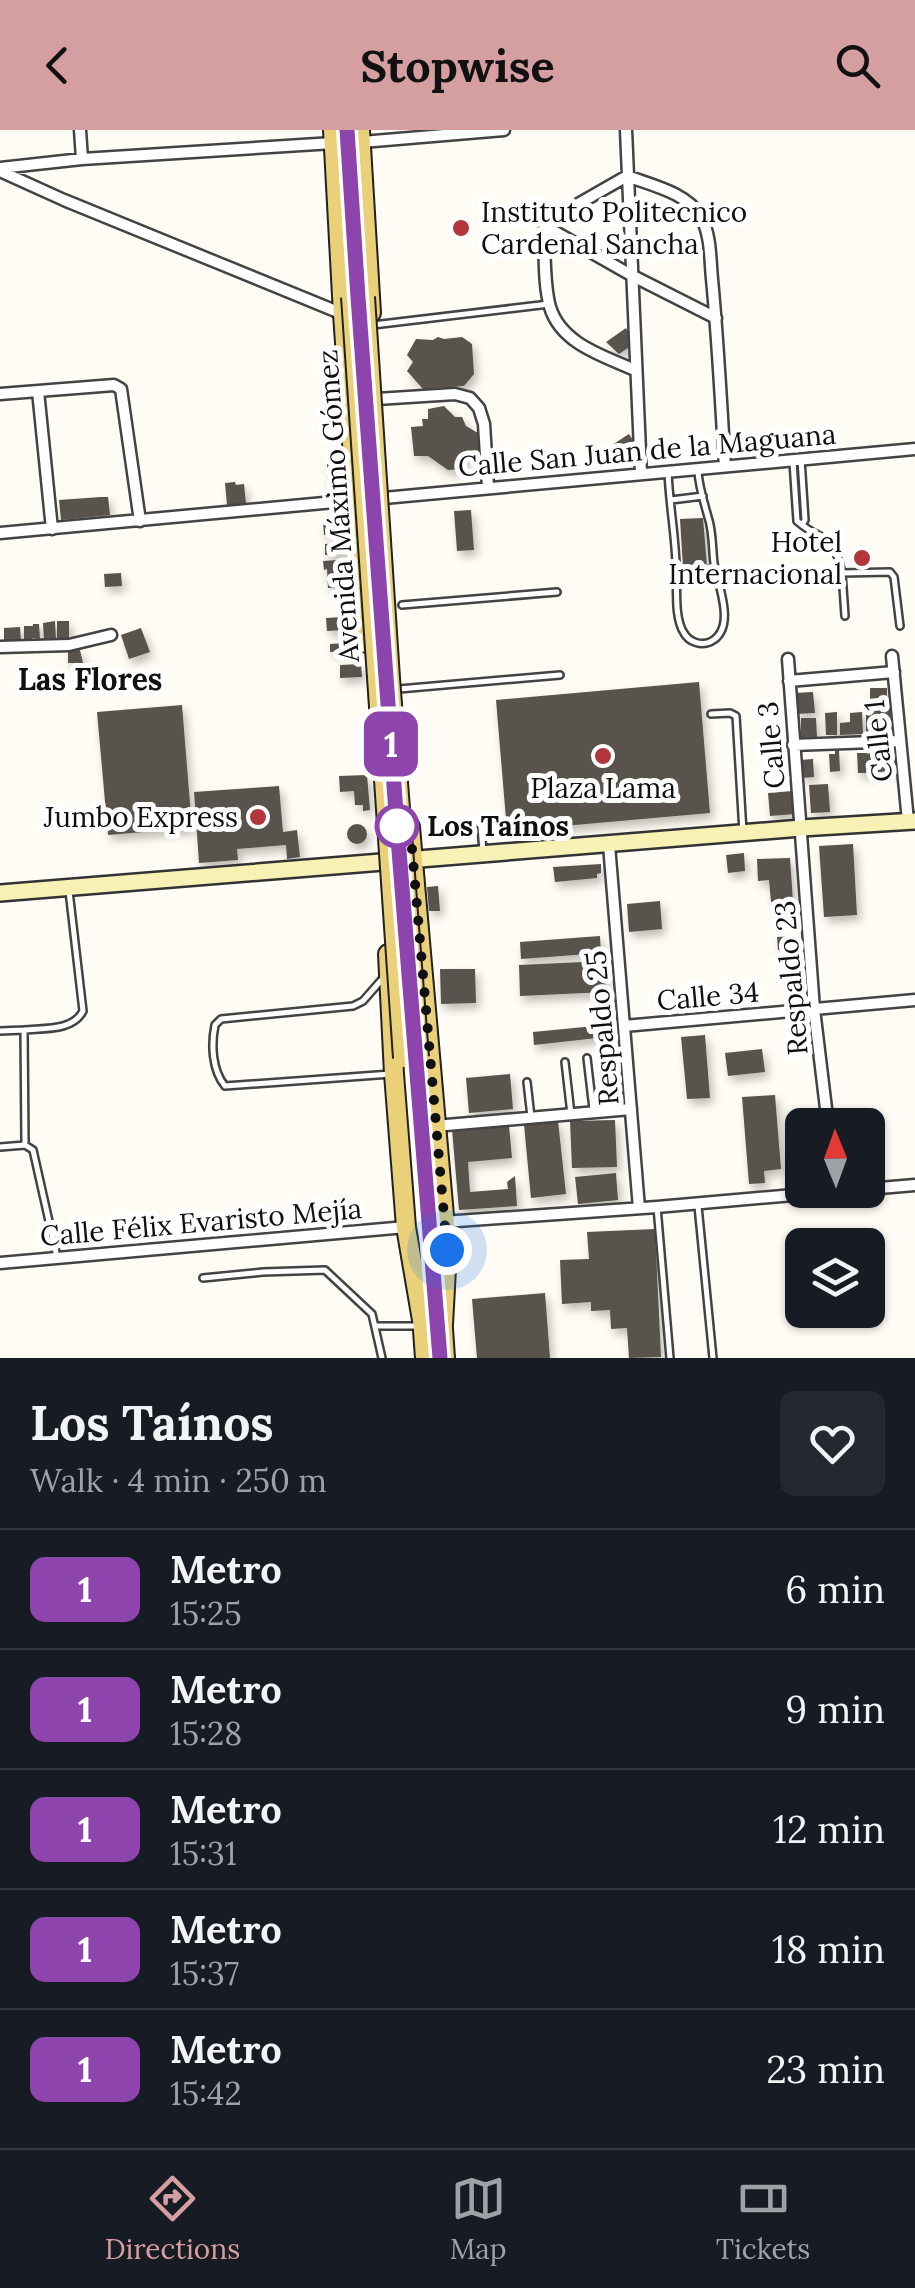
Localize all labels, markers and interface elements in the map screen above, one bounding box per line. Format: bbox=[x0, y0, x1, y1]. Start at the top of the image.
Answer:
text: Stopwise bbox=[360, 37, 555, 94]
icon: back bbox=[30, 38, 85, 93]
icon: search bbox=[830, 38, 885, 93]
place label: Instituto Politecnico Cardenal Sancha bbox=[481, 194, 747, 262]
marker: Instituto Politecnico Cardenal Sancha bbox=[450, 217, 472, 239]
street label: Avenida Máximo Gómez bbox=[309, 348, 367, 665]
street label: Calle San Juan de la Maguana bbox=[456, 416, 838, 484]
place label: Hotel Internacional bbox=[668, 524, 842, 592]
marker: Hotel Internacional bbox=[851, 547, 873, 569]
district label: Las Flores bbox=[18, 660, 162, 698]
street label: Calle 1 bbox=[856, 698, 900, 784]
street label: Calle 3 bbox=[749, 700, 793, 790]
line badge: 1 bbox=[358, 712, 424, 776]
text: 1 bbox=[384, 722, 398, 767]
marker: Plaza Lama bbox=[592, 745, 614, 767]
place label: Plaza Lama bbox=[530, 770, 676, 806]
place label: Jumbo Express bbox=[43, 799, 238, 835]
marker: Los Taínos bbox=[376, 805, 418, 847]
marker: Jumbo Express bbox=[247, 806, 269, 828]
place label: Los Taínos bbox=[427, 808, 569, 844]
street label: Respaldo 23 bbox=[766, 899, 816, 1057]
street label: Respaldo 25 bbox=[577, 949, 627, 1107]
street label: Calle 34 bbox=[655, 974, 761, 1018]
north arrow bbox=[785, 1108, 885, 1208]
map controls bbox=[785, 1108, 885, 1328]
street label: Calle Félix Evaristo Mejía bbox=[39, 1190, 363, 1254]
your location bbox=[422, 1225, 472, 1275]
button: layers bbox=[785, 1228, 885, 1328]
button: heart bbox=[780, 1391, 885, 1496]
text: Los Taínos bbox=[30, 1392, 274, 1453]
text: Walk · 4 min · 250 m bbox=[30, 1460, 327, 1501]
text: Metro bbox=[170, 1545, 282, 1593]
text: 6 min bbox=[785, 1565, 885, 1613]
text: 1 bbox=[78, 1567, 92, 1612]
text: 15:25 bbox=[170, 1593, 242, 1634]
text: Metro bbox=[170, 1665, 282, 1713]
text: 9 min bbox=[785, 1685, 885, 1733]
text: 1 bbox=[78, 1687, 92, 1732]
text: 15:28 bbox=[170, 1713, 242, 1754]
text: Metro bbox=[170, 1785, 282, 1833]
text: 12 min bbox=[773, 1805, 885, 1853]
text: 1 bbox=[78, 1807, 92, 1852]
text: 15:31 bbox=[170, 1833, 237, 1874]
text: Metro bbox=[170, 1905, 282, 1953]
text: 18 min bbox=[772, 1925, 885, 1973]
text: 1 bbox=[78, 1927, 92, 1972]
text: 15:37 bbox=[170, 1953, 239, 1994]
text: Metro bbox=[170, 2025, 282, 2073]
text: 23 min bbox=[766, 2045, 885, 2093]
text: 1 bbox=[78, 2047, 92, 2092]
text: 15:42 bbox=[170, 2073, 242, 2114]
tab: Directions bbox=[105, 2171, 240, 2267]
tab: Map bbox=[450, 2171, 507, 2267]
tab: Tickets bbox=[716, 2171, 810, 2267]

